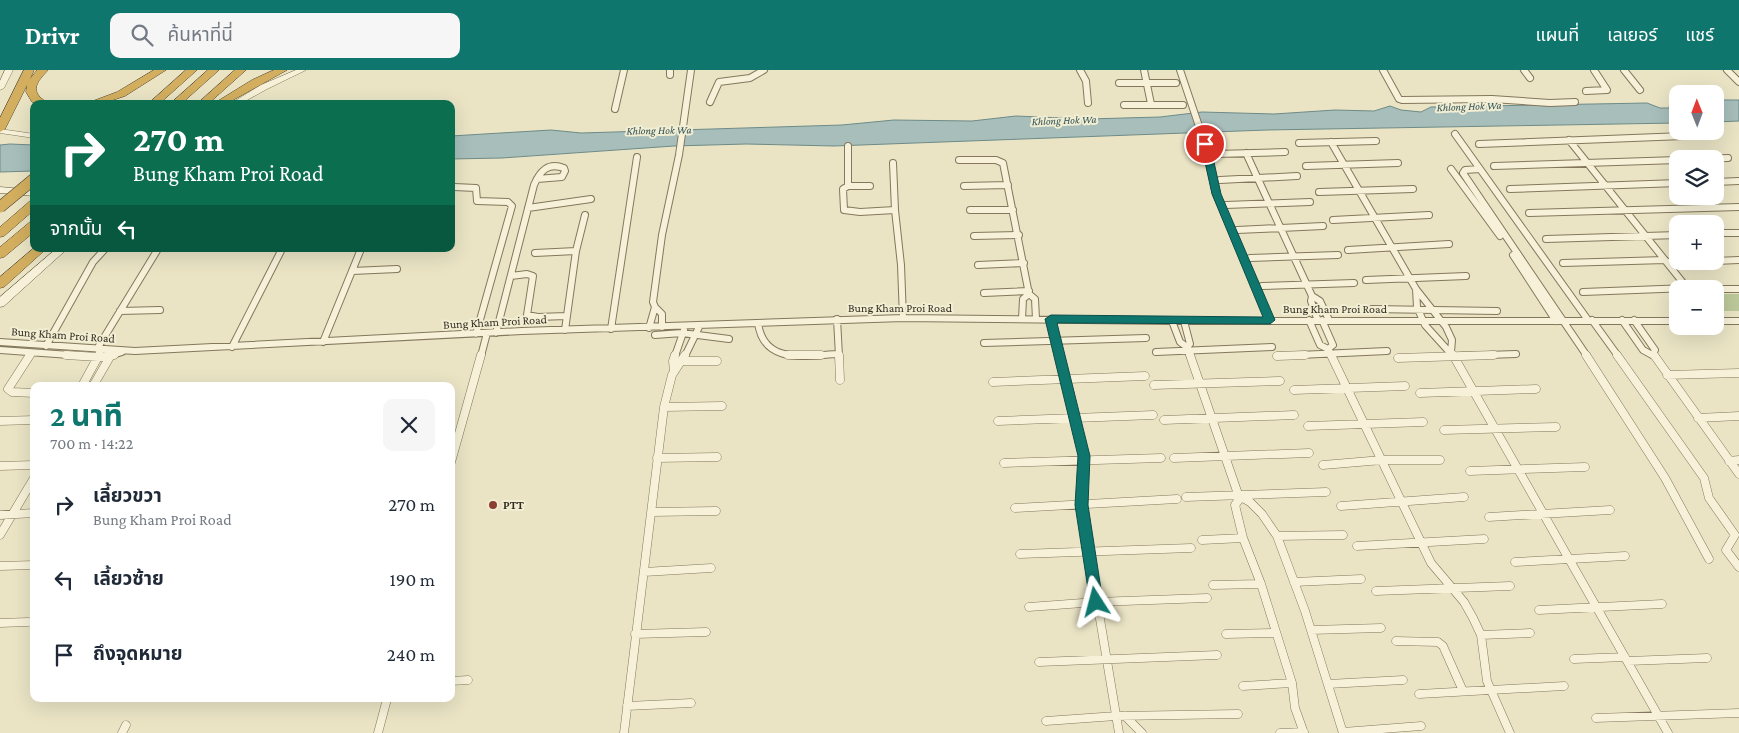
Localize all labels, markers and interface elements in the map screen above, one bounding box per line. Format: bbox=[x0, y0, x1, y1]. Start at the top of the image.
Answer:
search box bbox=[110, 13, 460, 58]
icon: search bbox=[128, 21, 156, 49]
text: Drivr bbox=[25, 22, 80, 49]
text: ค้นหาที่นี่ bbox=[168, 24, 233, 45]
text: แผนที่ bbox=[1535, 25, 1579, 45]
text: เลเยอร์ bbox=[1607, 25, 1657, 45]
text: แชร์ bbox=[1685, 25, 1714, 45]
north arrow bbox=[1669, 85, 1724, 140]
map controls bbox=[1669, 85, 1724, 335]
water label: Khlong Hok Wa bbox=[1436, 99, 1502, 114]
water label: Khlong Hok Wa bbox=[1031, 113, 1097, 128]
icon: right bbox=[50, 120, 115, 185]
text: 270 m bbox=[133, 120, 224, 159]
water label: Khlong Hok Wa bbox=[626, 123, 692, 138]
pin bbox=[1184, 123, 1226, 165]
icon: arrive bbox=[1191, 130, 1219, 158]
button: layers bbox=[1669, 150, 1724, 205]
text: Bung Kham Proi Road bbox=[133, 161, 324, 186]
icon: left bbox=[113, 215, 141, 243]
button: + bbox=[1669, 215, 1724, 270]
text: จากนั้น bbox=[50, 218, 103, 239]
button: − bbox=[1669, 280, 1724, 335]
street label: Bung Kham Proi Road bbox=[848, 301, 953, 315]
street label: Bung Kham Proi Road bbox=[1283, 302, 1388, 316]
street label: Bung Kham Proi Road bbox=[443, 312, 548, 332]
street label: Bung Kham Proi Road bbox=[11, 324, 116, 346]
text: 2 นาที bbox=[50, 399, 123, 432]
button: close bbox=[383, 399, 435, 451]
text: 700 m · 14:22 bbox=[50, 435, 133, 452]
text: เลี้ยวขวา bbox=[93, 485, 162, 506]
icon: right bbox=[50, 491, 78, 519]
text: 270 m bbox=[388, 494, 435, 515]
place label: PTT bbox=[503, 498, 524, 512]
marker: PTT bbox=[487, 499, 499, 511]
text: Bung Kham Proi Road bbox=[93, 511, 232, 528]
icon: left bbox=[50, 566, 78, 594]
text: เลี้ยวซ้าย bbox=[93, 568, 164, 589]
text: 190 m bbox=[389, 569, 435, 590]
position arrow bbox=[1069, 575, 1121, 627]
icon: arrive bbox=[50, 641, 78, 669]
text: ถึงจุดหมาย bbox=[93, 643, 183, 664]
text: 240 m bbox=[387, 644, 435, 665]

